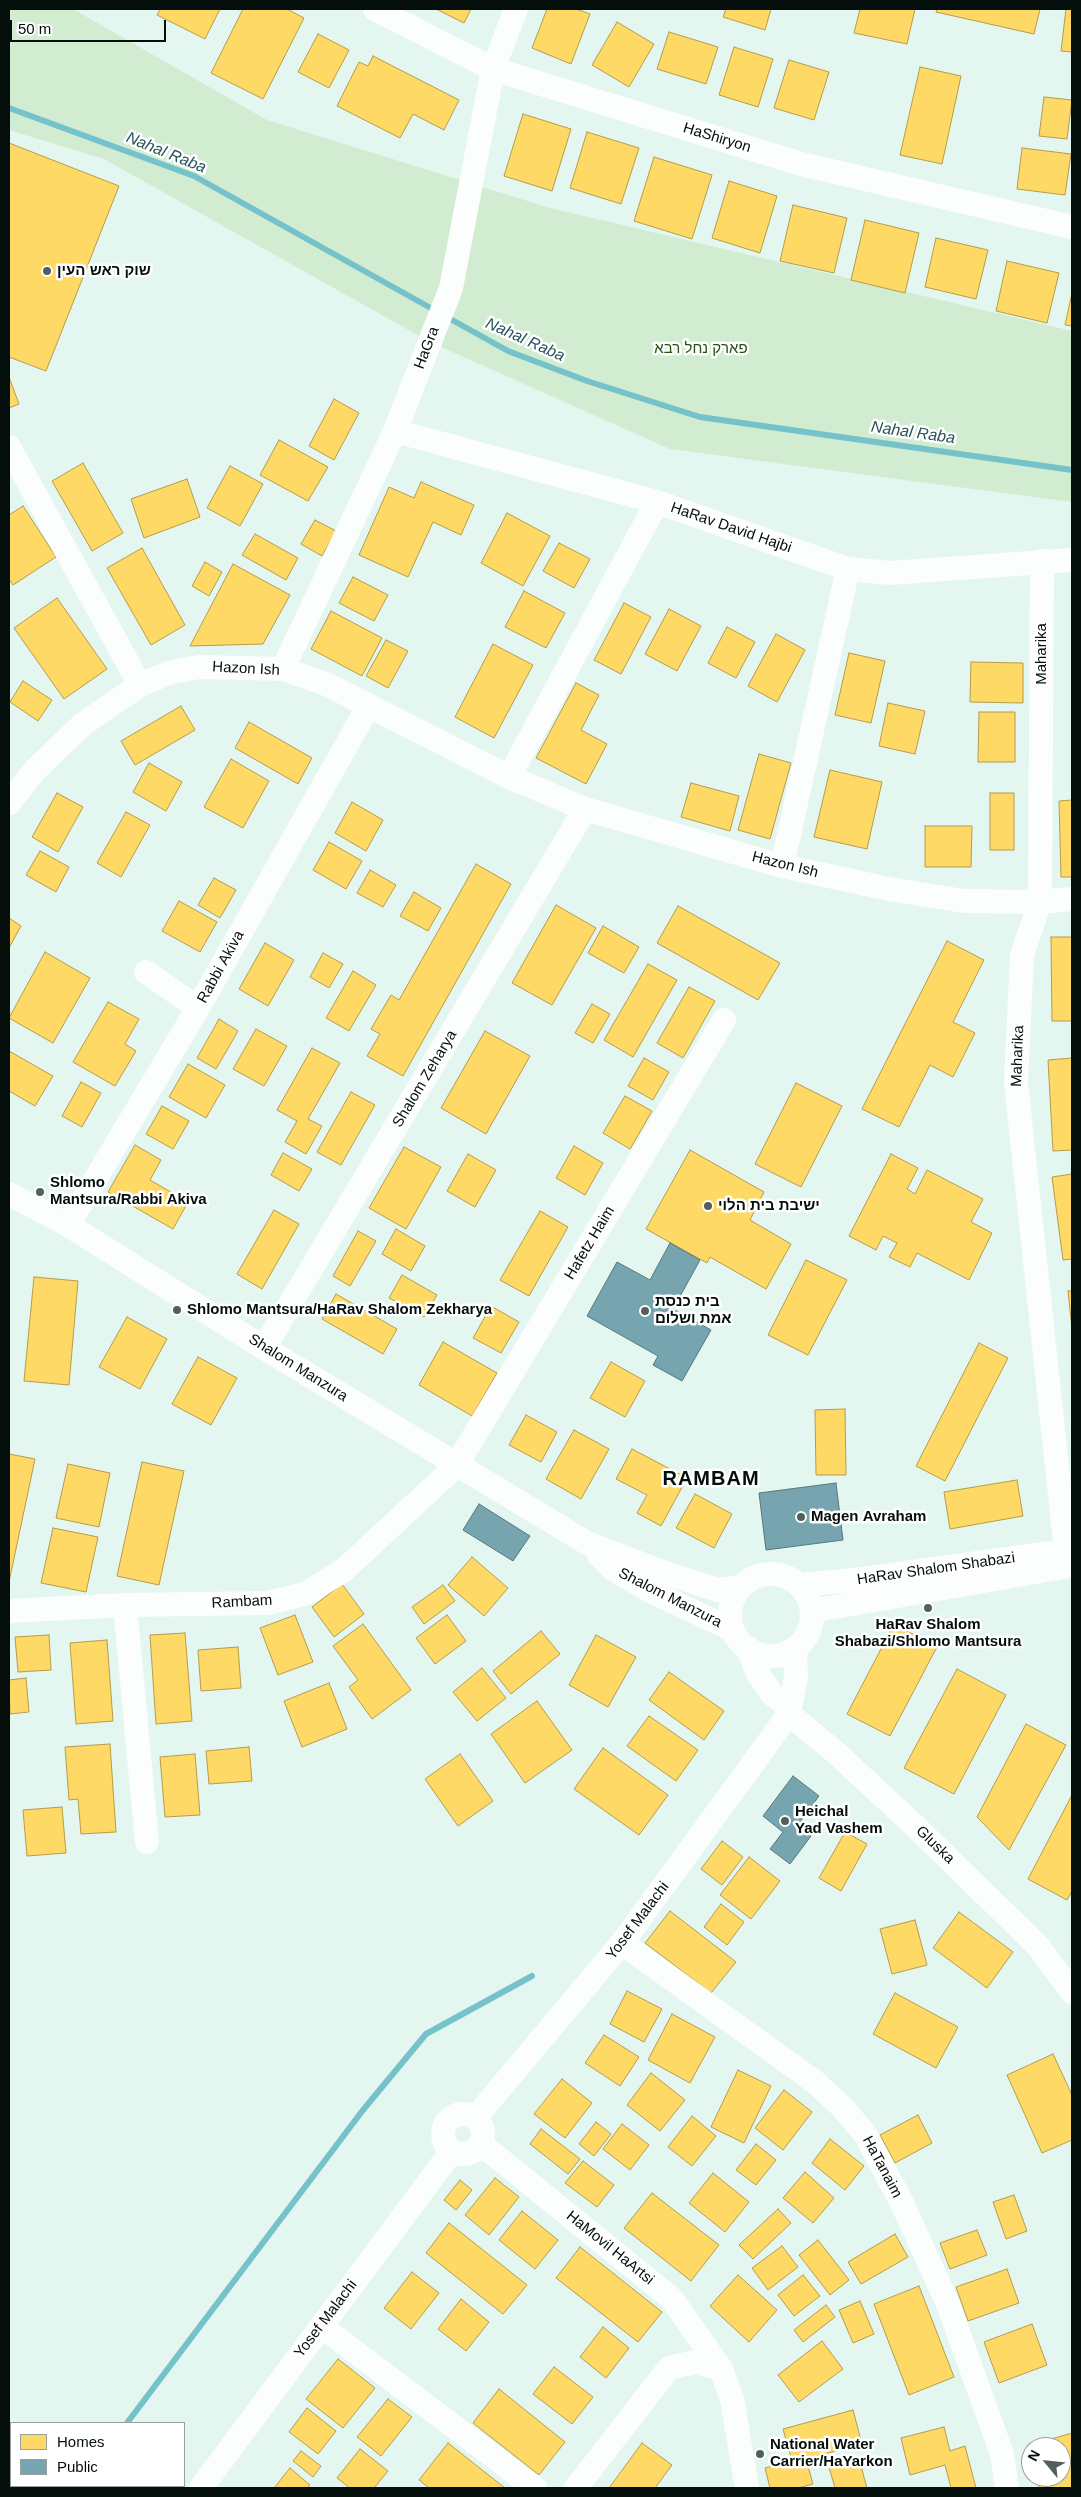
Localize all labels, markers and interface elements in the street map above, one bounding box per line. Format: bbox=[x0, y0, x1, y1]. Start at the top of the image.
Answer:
scale bar bbox=[12, 10, 169, 42]
text: 50 m bbox=[18, 20, 51, 37]
street label: HaShiryon bbox=[681, 119, 753, 157]
water label: Nahal Raba bbox=[123, 128, 209, 178]
place label: שוק ראש העין bbox=[57, 262, 151, 280]
marker: שוק ראש העין bbox=[41, 265, 53, 277]
water label: Nahal Raba bbox=[482, 314, 568, 366]
street label: HaGra bbox=[411, 324, 443, 372]
park label: פארק נחל רבא bbox=[654, 340, 748, 358]
water label: Nahal Raba bbox=[870, 418, 956, 448]
street label: HaRav David Hajbi bbox=[668, 499, 794, 557]
street label: Maharika bbox=[1033, 623, 1051, 685]
street label: Hazon Ish bbox=[212, 658, 280, 680]
street label: Hazon Ish bbox=[750, 848, 820, 882]
street label: Rabbi Akiva bbox=[194, 928, 248, 1006]
street label: Maharika bbox=[1008, 1025, 1028, 1087]
street label: Shalom Zeharya bbox=[389, 1027, 461, 1131]
place label: Shlomo Mantsura/Rabbi Akiva bbox=[50, 1174, 207, 1209]
marker: Shlomo Mantsura/Rabbi Akiva bbox=[34, 1186, 46, 1198]
place label: ישיבת בית הלוי bbox=[718, 1197, 820, 1215]
marker: ישיבת בית הלוי bbox=[702, 1200, 714, 1212]
street label: Hafetz Haim bbox=[561, 1203, 619, 1283]
place label: בית כנסת אמת ושלום bbox=[655, 1293, 732, 1328]
place label: Shlomo Mantsura/HaRav Shalom Zekharya bbox=[187, 1301, 492, 1319]
marker: Shlomo Mantsura/HaRav Shalom Zekharya bbox=[171, 1304, 183, 1316]
marker: בית כנסת אמת ושלום bbox=[639, 1305, 651, 1317]
street label: Shalom Manzura bbox=[245, 1330, 351, 1406]
district label: RAMBAM bbox=[662, 1467, 760, 1491]
place label: Magen Avraham bbox=[811, 1508, 926, 1526]
marker: Magen Avraham bbox=[795, 1511, 807, 1523]
street label: HaRav Shalom Shabazi bbox=[856, 1549, 1016, 1589]
street label: Shalom Manzura bbox=[615, 1564, 725, 1632]
street label: Rambam bbox=[211, 1591, 273, 1613]
marker: HaRav Shalom Shabazi/Shlomo Mantsura bbox=[922, 1602, 934, 1614]
place label: HaRav Shalom Shabazi/Shlomo Mantsura bbox=[835, 1616, 1021, 1651]
place label: Heichal Yad Vashem bbox=[795, 1803, 883, 1838]
marker: Heichal Yad Vashem bbox=[779, 1815, 791, 1827]
street label: Gluska bbox=[912, 1822, 958, 1868]
street label: Yosef Malachi bbox=[603, 1879, 673, 1963]
street label: HaTanaim bbox=[858, 2133, 906, 2201]
street label: HaMovil HaArtsi bbox=[563, 2207, 657, 2289]
street label: Yosef Malachi bbox=[291, 2277, 361, 2361]
legend bbox=[10, 2422, 185, 2487]
text: Homes bbox=[57, 2433, 105, 2450]
place label: National Water Carrier/HaYarkon bbox=[770, 2436, 893, 2471]
north arrow bbox=[1021, 2437, 1071, 2487]
text: N bbox=[1024, 2447, 1043, 2464]
marker: National Water Carrier/HaYarkon bbox=[754, 2448, 766, 2460]
text: Public bbox=[57, 2458, 98, 2475]

